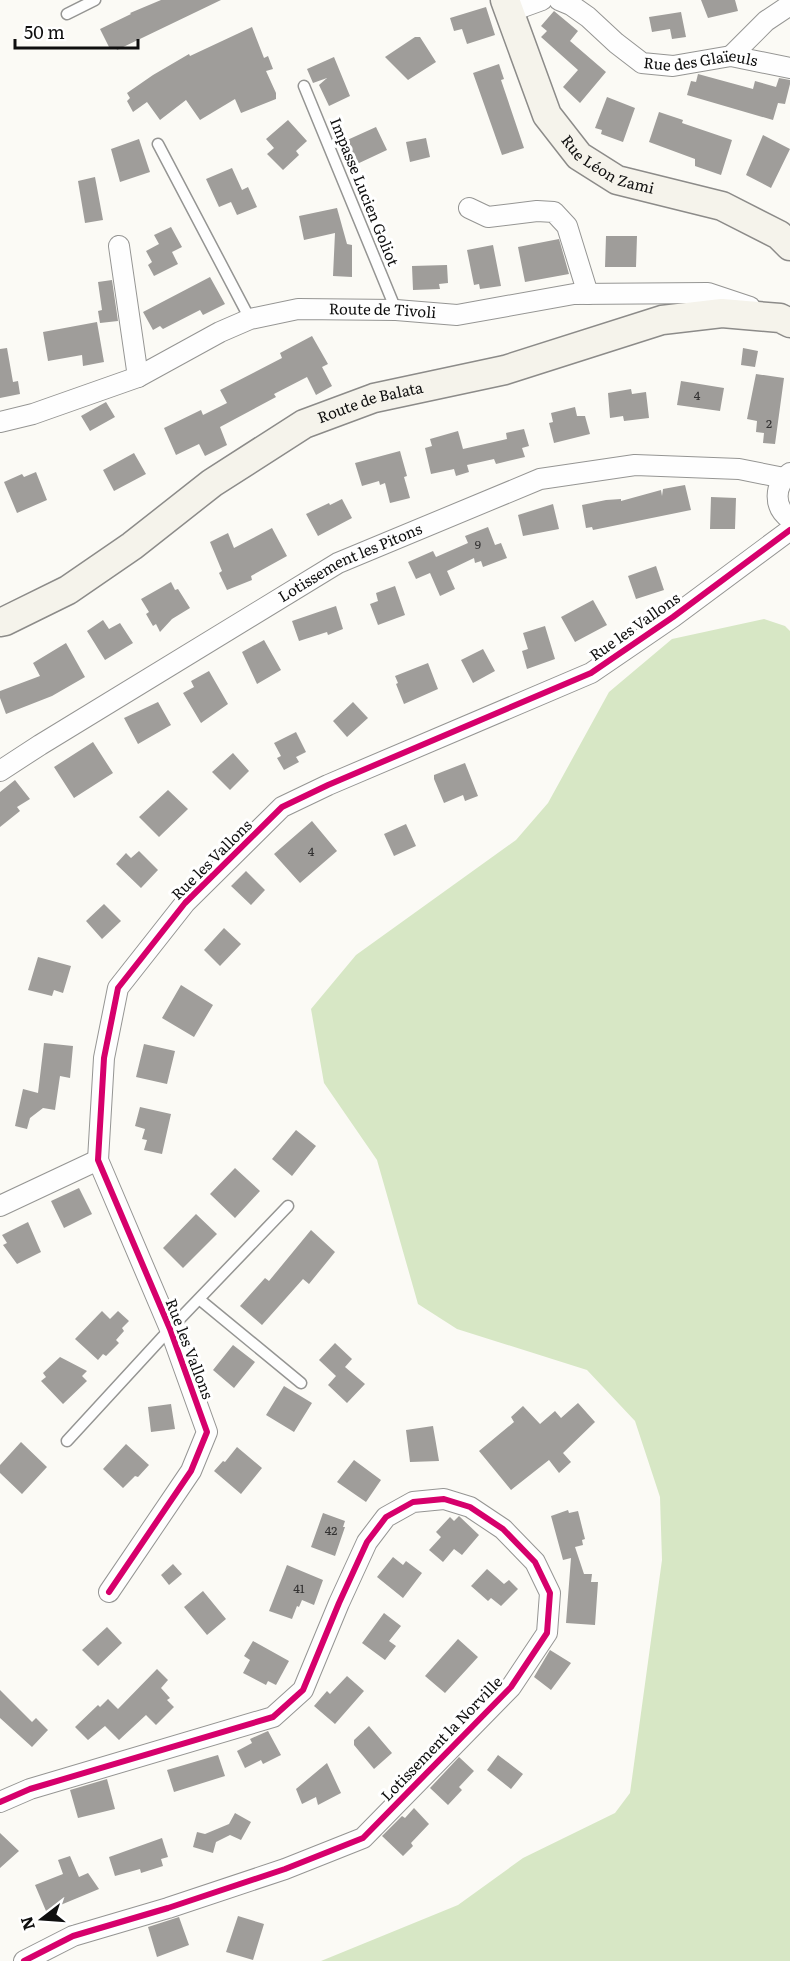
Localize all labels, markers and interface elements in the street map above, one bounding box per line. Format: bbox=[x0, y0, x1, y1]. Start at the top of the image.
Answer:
scale bar bbox=[15, 12, 138, 50]
text: 50 m bbox=[24, 18, 65, 45]
street label: Rue des Glaïeuls bbox=[643, 43, 760, 76]
street label: Impasse Lucien Goliot bbox=[325, 114, 406, 269]
street label: Rue Léon Zami bbox=[556, 129, 657, 199]
street label: Route de Tivoli bbox=[329, 296, 437, 323]
street label: Route de Balata bbox=[314, 375, 426, 428]
house number: 4 bbox=[694, 386, 701, 404]
house number: 2 bbox=[766, 414, 772, 432]
street label: Lotissement les Pitons bbox=[273, 516, 425, 607]
house number: 9 bbox=[475, 535, 481, 553]
street label: Rue les Vallons bbox=[584, 586, 684, 666]
street label: Rue les Vallons bbox=[165, 813, 257, 905]
house number: 4 bbox=[308, 842, 315, 860]
street label: Rue les Vallons bbox=[161, 1295, 220, 1402]
house number: 42 bbox=[325, 1521, 337, 1539]
house number: 41 bbox=[293, 1579, 305, 1597]
street label: Lotissement la Norville bbox=[375, 1670, 507, 1806]
north arrow bbox=[12, 1889, 72, 1949]
text: N bbox=[13, 1914, 40, 1934]

